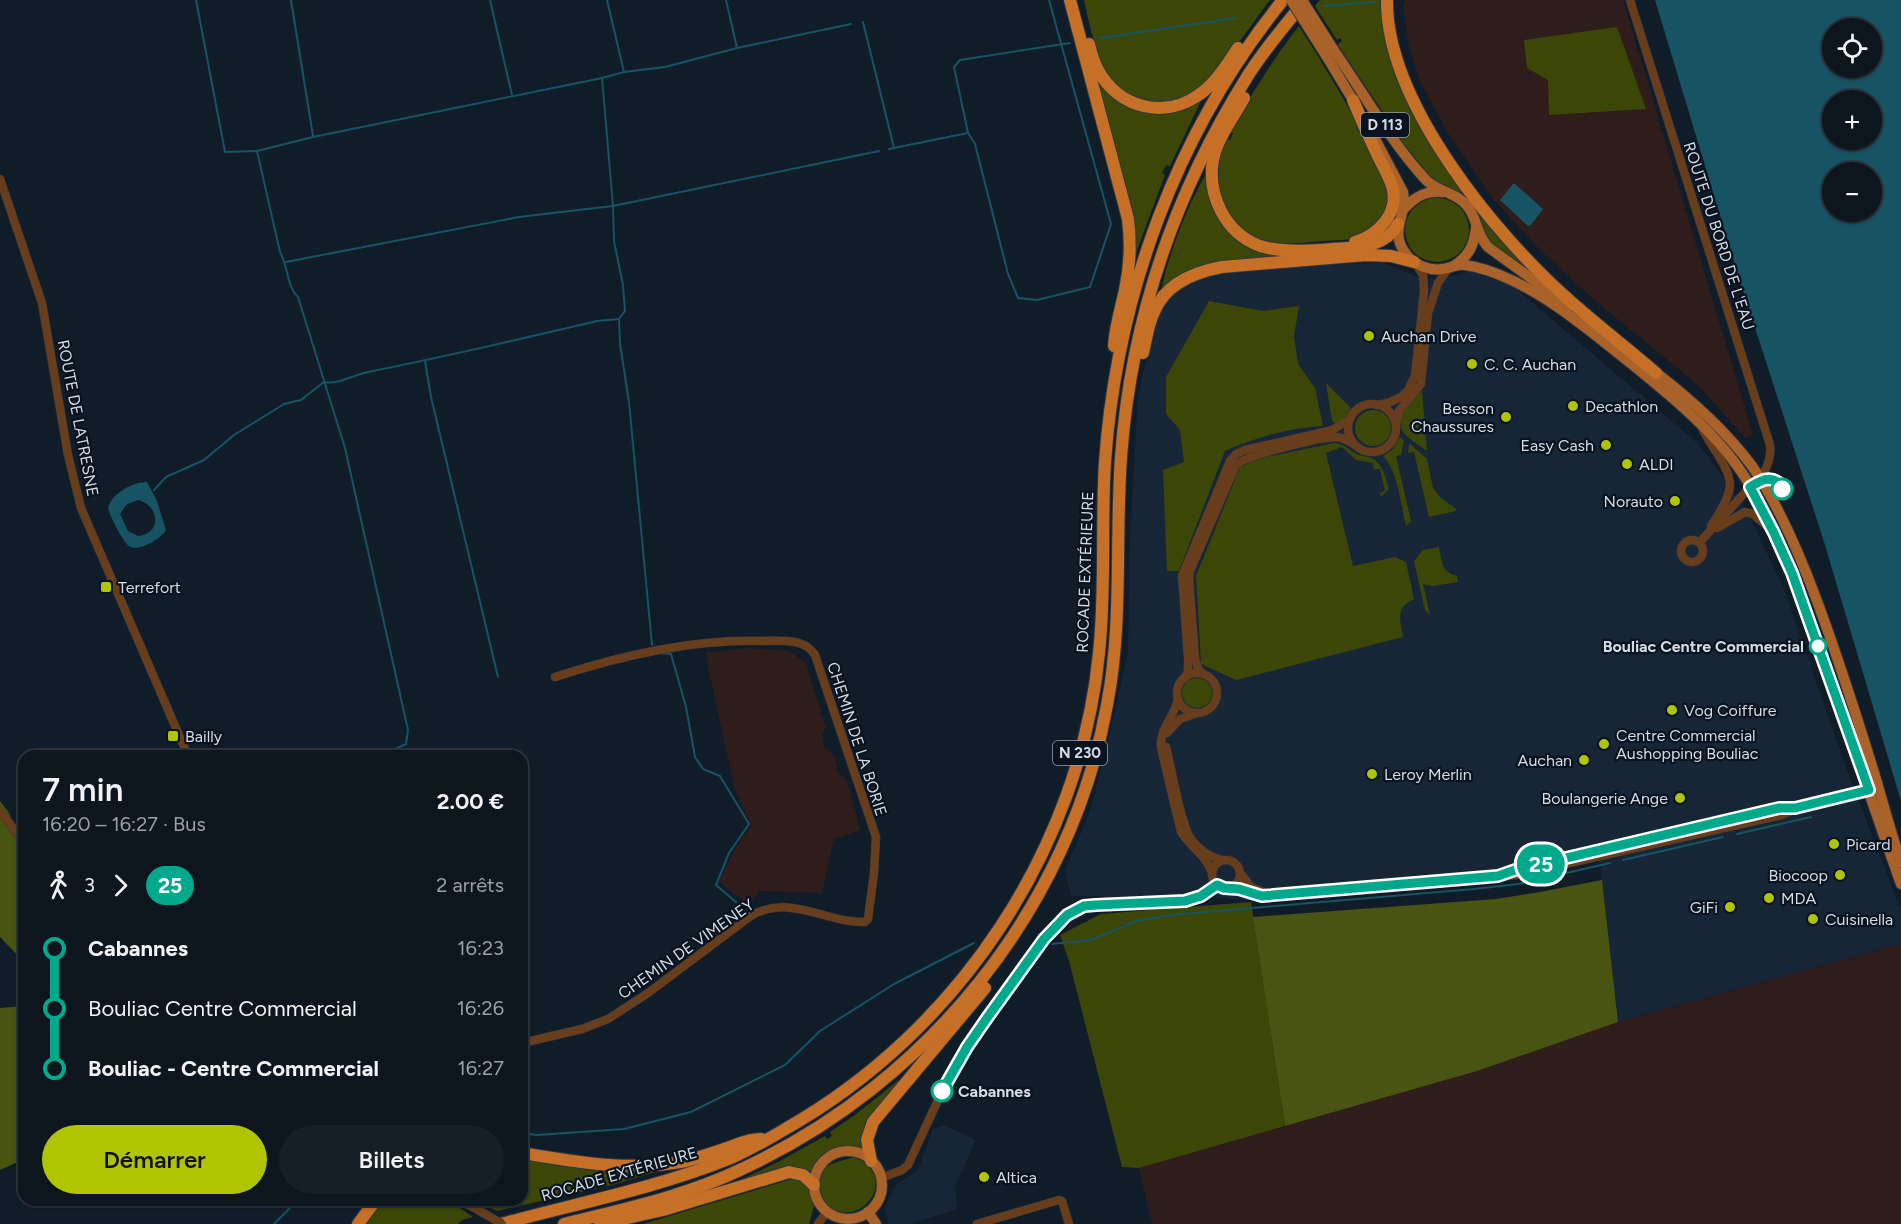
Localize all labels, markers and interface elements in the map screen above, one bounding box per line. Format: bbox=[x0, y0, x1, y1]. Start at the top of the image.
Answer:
map controls bbox=[1822, 18, 1882, 222]
button: locate bbox=[1822, 18, 1882, 78]
button: + bbox=[1822, 90, 1882, 150]
road number: D 113 bbox=[1361, 113, 1409, 137]
street label: ROUTE DU BORD DE L'EAU bbox=[1680, 139, 1758, 333]
button: − bbox=[1822, 162, 1882, 222]
place label: Auchan Drive bbox=[1381, 327, 1477, 346]
marker: Auchan Drive bbox=[1362, 329, 1376, 343]
street label: ROUTE DE LATRESNE bbox=[53, 338, 103, 498]
place label: C. C. Auchan bbox=[1484, 355, 1576, 374]
marker: C. C. Auchan bbox=[1465, 357, 1479, 371]
place label: Decathlon bbox=[1585, 397, 1658, 416]
place label: Besson Chaussures bbox=[1411, 399, 1494, 436]
marker: Decathlon bbox=[1566, 399, 1580, 413]
marker: Besson Chaussures bbox=[1499, 410, 1513, 424]
place label: Easy Cash bbox=[1520, 436, 1594, 455]
marker: Easy Cash bbox=[1599, 438, 1613, 452]
place label: ALDI bbox=[1639, 455, 1674, 474]
marker: ALDI bbox=[1620, 457, 1634, 471]
unlabelled marker bbox=[1771, 478, 1793, 500]
street label: ROCADE EXTÉRIEURE bbox=[1073, 491, 1097, 653]
place label: Norauto bbox=[1604, 492, 1663, 511]
marker: Norauto bbox=[1668, 494, 1682, 508]
place label: Terrefort bbox=[118, 578, 181, 597]
marker: Terrefort bbox=[99, 580, 113, 594]
place label: Bouliac Centre Commercial bbox=[1603, 637, 1804, 656]
marker: Bouliac Centre Commercial bbox=[1809, 637, 1827, 655]
street label: CHEMIN DE LA BORIE bbox=[823, 660, 891, 818]
place label: Vog Coiffure bbox=[1684, 701, 1777, 720]
marker: Vog Coiffure bbox=[1665, 703, 1679, 717]
place label: Centre Commercial Aushopping Bouliac bbox=[1616, 726, 1759, 763]
place label: Bailly bbox=[185, 727, 223, 746]
marker: Bailly bbox=[166, 729, 180, 743]
marker: Centre Commercial Aushopping Bouliac bbox=[1597, 737, 1611, 751]
road number: N 230 bbox=[1053, 741, 1107, 765]
place label: Auchan bbox=[1518, 751, 1572, 770]
marker: Auchan bbox=[1577, 753, 1591, 767]
place label: Leroy Merlin bbox=[1384, 765, 1472, 784]
marker: Leroy Merlin bbox=[1365, 767, 1379, 781]
text: 7 min bbox=[42, 770, 123, 809]
text: 2.00 € bbox=[437, 788, 504, 815]
place label: Boulangerie Ange bbox=[1542, 789, 1668, 808]
marker: Boulangerie Ange bbox=[1673, 791, 1687, 805]
text: 16:20 – 16:27 · Bus bbox=[42, 812, 206, 836]
place label: Picard bbox=[1846, 835, 1891, 854]
marker: Picard bbox=[1827, 837, 1841, 851]
line badge: 25 bbox=[1514, 844, 1568, 884]
text: 25 bbox=[1529, 852, 1553, 877]
place label: Biocoop bbox=[1769, 866, 1828, 885]
marker: Biocoop bbox=[1833, 868, 1847, 882]
icon: walk bbox=[42, 869, 75, 902]
icon: forward bbox=[104, 869, 137, 902]
text: 3 bbox=[84, 873, 95, 897]
text: 25 bbox=[158, 873, 182, 898]
text: 2 arrêts bbox=[436, 873, 504, 897]
place label: MDA bbox=[1781, 889, 1817, 908]
marker: MDA bbox=[1762, 891, 1776, 905]
street label: CHEMIN DE VIMENEY bbox=[614, 895, 758, 1003]
place label: GiFi bbox=[1690, 898, 1718, 917]
marker: GiFi bbox=[1723, 900, 1737, 914]
place label: Cuisinella bbox=[1825, 910, 1893, 929]
marker: Cuisinella bbox=[1806, 912, 1820, 926]
text: Cabannes bbox=[88, 935, 188, 962]
text: 16:23 bbox=[457, 936, 504, 960]
text: Bouliac Centre Commercial bbox=[88, 995, 357, 1022]
text: 16:26 bbox=[457, 996, 504, 1020]
text: Bouliac - Centre Commercial bbox=[88, 1055, 379, 1082]
text: 16:27 bbox=[457, 1056, 504, 1080]
marker: Cabannes bbox=[931, 1080, 953, 1102]
place label: Cabannes bbox=[958, 1082, 1031, 1101]
button: Démarrer bbox=[42, 1125, 267, 1194]
button: Billets bbox=[279, 1125, 504, 1194]
street label: ROCADE EXTÉRIEURE bbox=[539, 1143, 699, 1205]
place label: Altica bbox=[996, 1168, 1037, 1187]
marker: Altica bbox=[977, 1170, 991, 1184]

